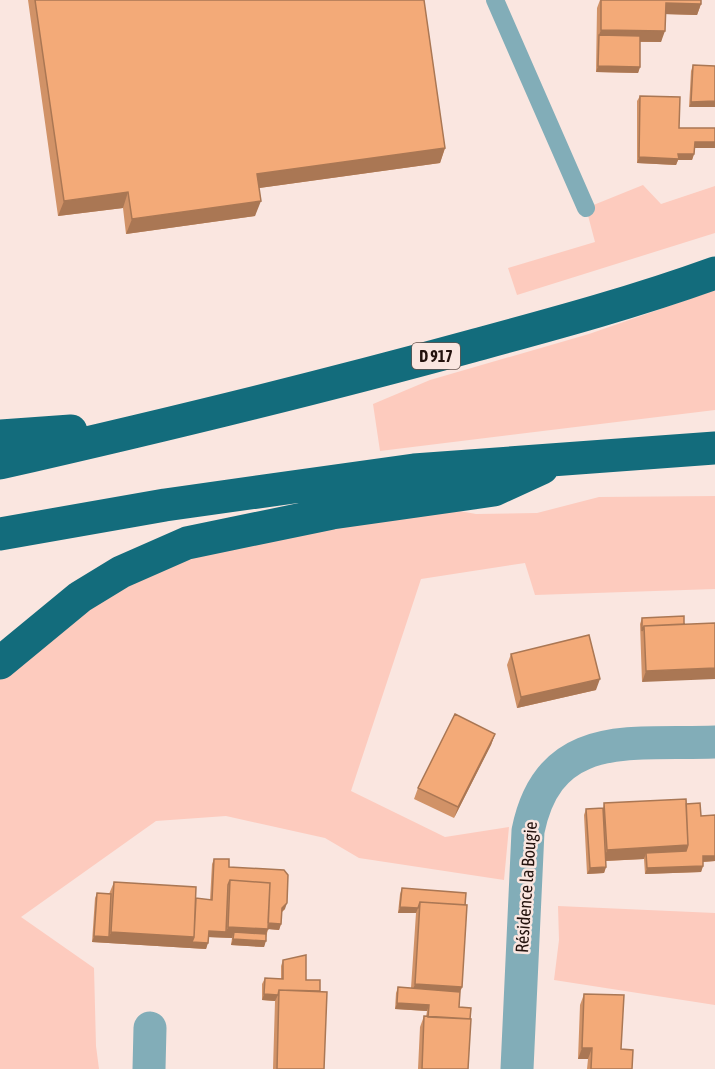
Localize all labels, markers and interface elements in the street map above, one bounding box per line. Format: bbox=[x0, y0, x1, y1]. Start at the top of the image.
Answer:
road number: D 917 bbox=[412, 343, 460, 369]
street label: Résidence la Bougie bbox=[511, 821, 541, 953]

